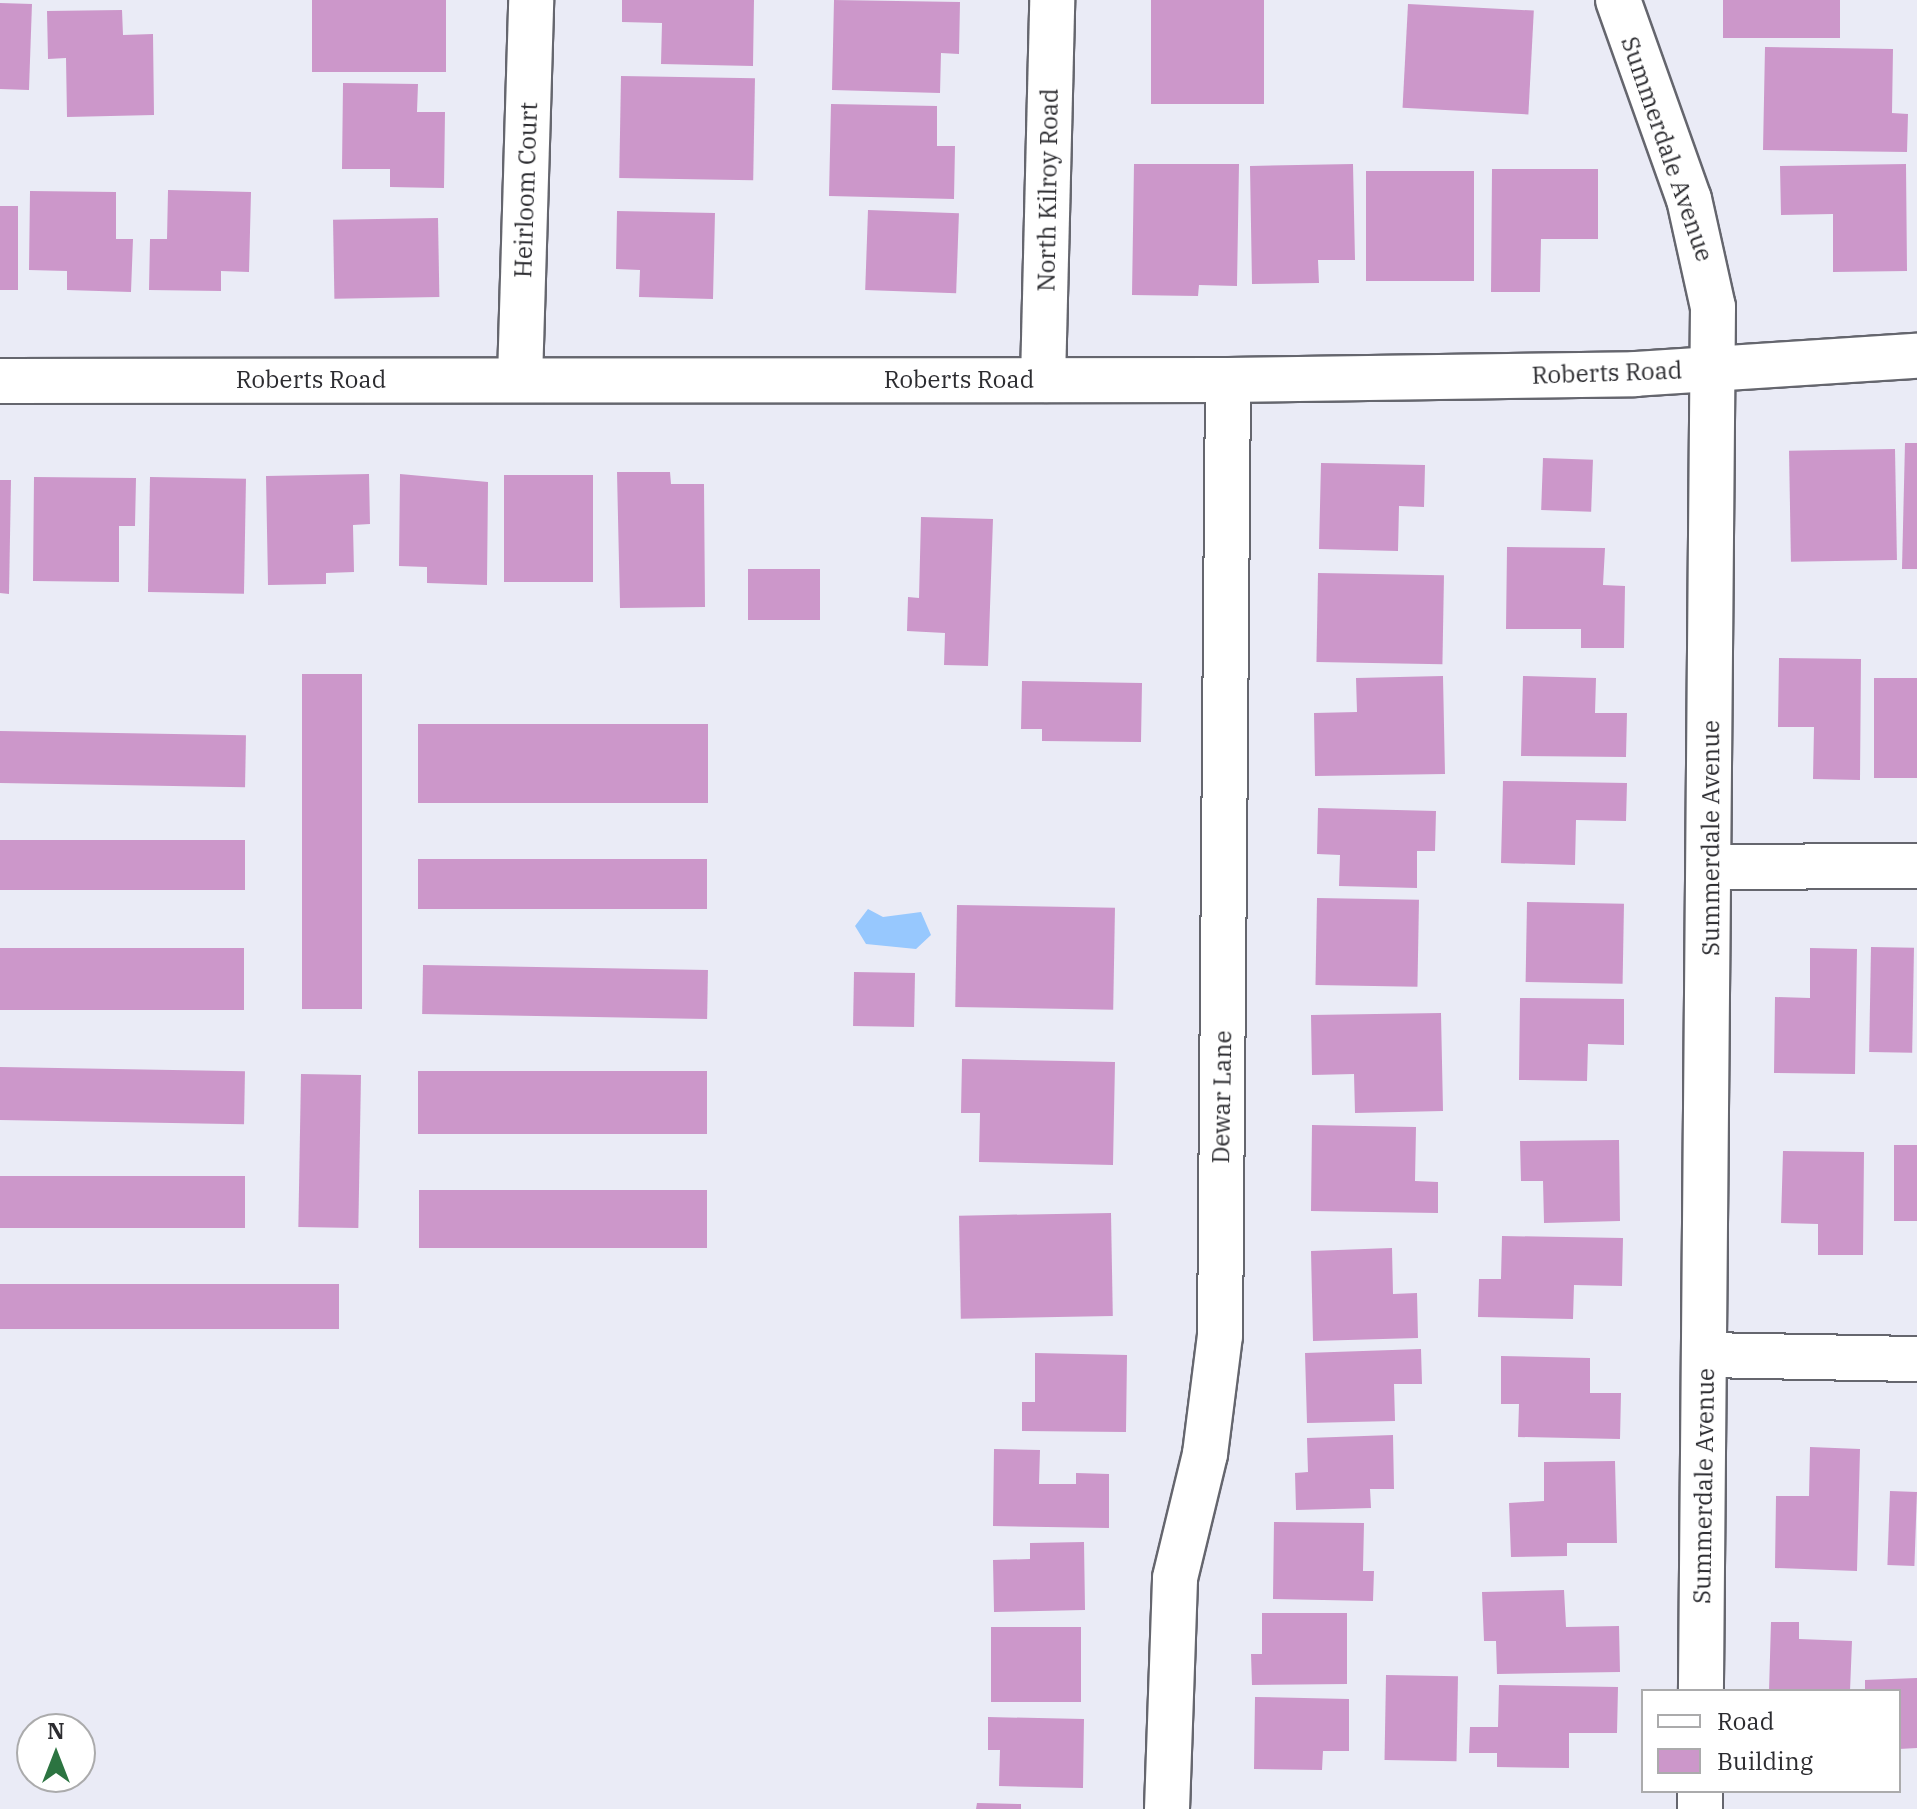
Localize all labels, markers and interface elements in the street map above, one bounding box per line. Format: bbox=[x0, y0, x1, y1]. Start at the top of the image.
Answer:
street label: Summerdale Avenue bbox=[1615, 33, 1719, 265]
street label: North Kilroy Road bbox=[1032, 88, 1064, 292]
street label: Heirloom Court bbox=[509, 102, 543, 278]
street label: Roberts Road bbox=[1531, 356, 1683, 390]
street label: Roberts Road bbox=[236, 366, 386, 394]
street label: Roberts Road bbox=[884, 366, 1034, 394]
street label: Summerdale Avenue bbox=[1697, 720, 1725, 956]
street label: Dewar Lane bbox=[1206, 1030, 1238, 1164]
street label: Summerdale Avenue bbox=[1688, 1368, 1720, 1604]
legend bbox=[1641, 1689, 1901, 1793]
text: Road bbox=[1717, 1705, 1774, 1737]
north arrow bbox=[16, 1713, 96, 1793]
text: N bbox=[47, 1716, 65, 1745]
text: Building bbox=[1717, 1745, 1813, 1777]

